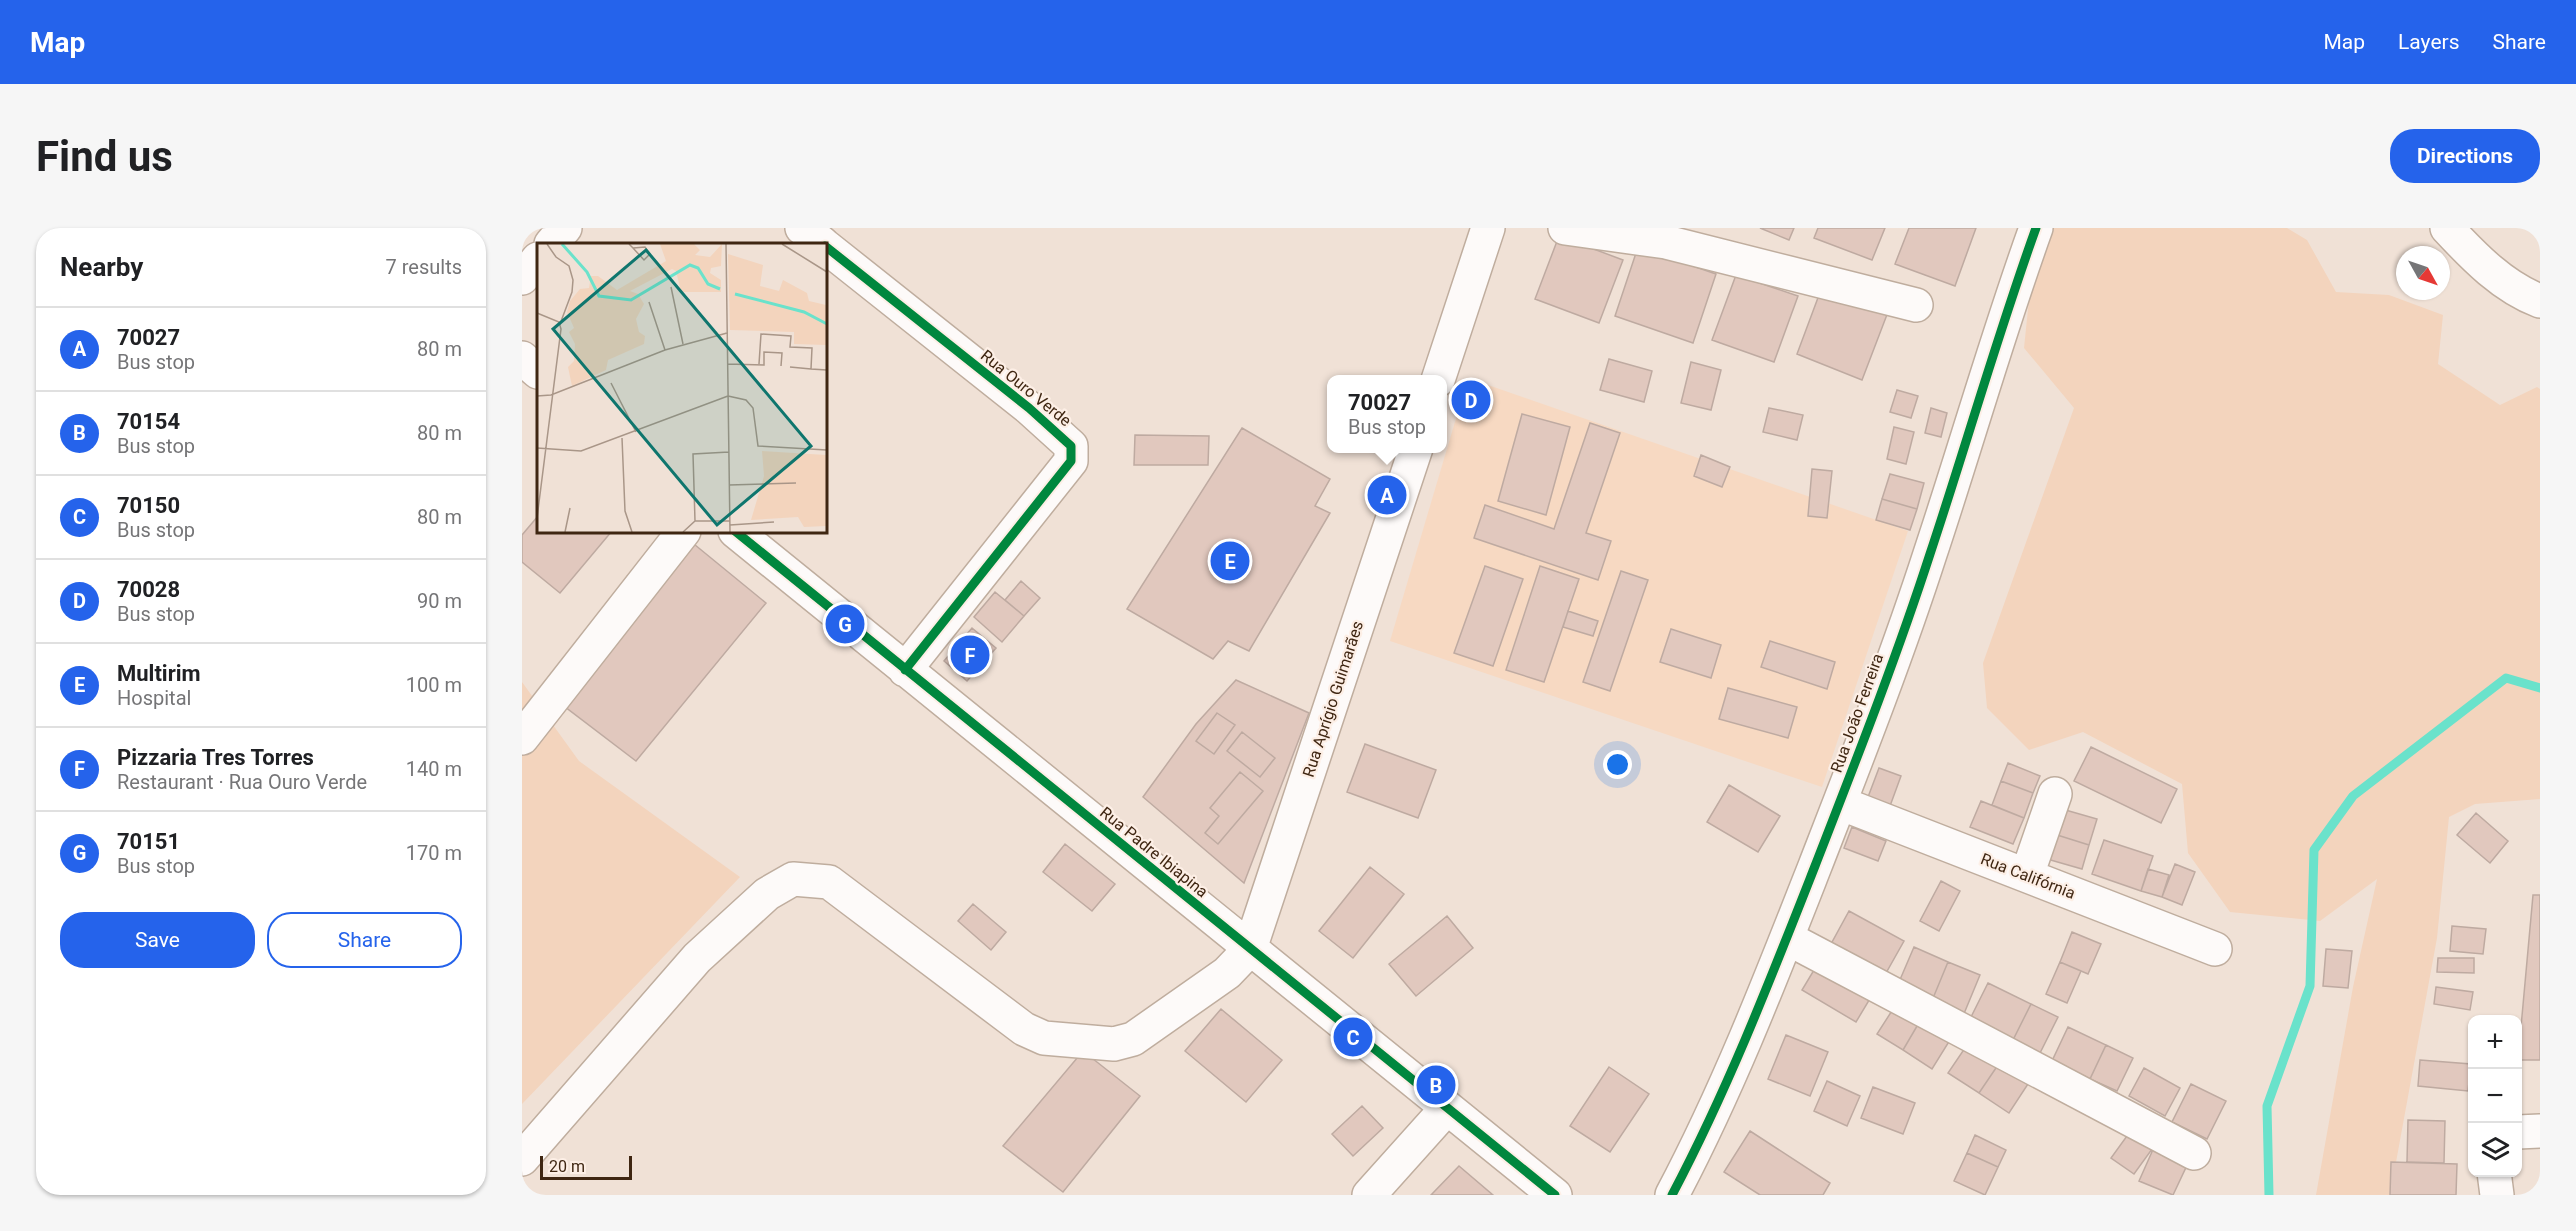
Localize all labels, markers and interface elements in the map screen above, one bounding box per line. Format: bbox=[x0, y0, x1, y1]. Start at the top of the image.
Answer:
text: Map bbox=[30, 26, 85, 59]
text: Map bbox=[2323, 30, 2365, 54]
text: Layers bbox=[2398, 30, 2459, 54]
text: Share bbox=[2492, 30, 2546, 54]
button: Directions bbox=[2390, 129, 2540, 183]
text: Find us bbox=[36, 132, 173, 181]
inset map bbox=[537, 243, 826, 532]
north arrow bbox=[2396, 246, 2450, 300]
text: Nearby bbox=[60, 252, 143, 282]
text: 7 results bbox=[386, 255, 462, 279]
text: 70027 bbox=[117, 325, 180, 350]
text: A bbox=[73, 337, 86, 361]
text: 80 m bbox=[417, 337, 462, 361]
street label: Rua Ouro Verde bbox=[977, 346, 1075, 430]
text: Bus stop bbox=[117, 350, 195, 374]
popup bbox=[1327, 375, 1447, 453]
pin: D bbox=[1452, 378, 1490, 423]
text: 70027 bbox=[1348, 390, 1411, 415]
text: 70154 bbox=[117, 409, 180, 434]
text: Bus stop bbox=[1348, 415, 1426, 439]
text: B bbox=[73, 421, 86, 445]
text: 80 m bbox=[417, 421, 462, 445]
text: Bus stop bbox=[117, 434, 195, 458]
pin: A bbox=[1368, 472, 1406, 518]
text: 70150 bbox=[117, 493, 180, 518]
text: C bbox=[73, 505, 86, 529]
text: 80 m bbox=[417, 505, 462, 529]
text: Bus stop bbox=[117, 518, 195, 542]
pin: E bbox=[1210, 538, 1250, 584]
text: 70028 bbox=[117, 577, 180, 602]
text: D bbox=[73, 589, 86, 613]
text: 90 m bbox=[417, 589, 462, 613]
text: Bus stop bbox=[117, 602, 195, 626]
pin: G bbox=[826, 602, 864, 646]
street label: Rua Aprígio Guimarães bbox=[1299, 619, 1367, 779]
pin: F bbox=[950, 632, 990, 678]
street label: Rua João Ferreira bbox=[1827, 651, 1887, 775]
text: Multirim bbox=[117, 661, 201, 686]
text: E bbox=[74, 673, 85, 697]
text: 100 m bbox=[406, 673, 462, 697]
text: Hospital bbox=[117, 686, 191, 710]
text: Pizzaria Tres Torres bbox=[117, 745, 314, 770]
your location bbox=[1603, 750, 1632, 779]
text: F bbox=[74, 757, 85, 781]
text: 140 m bbox=[406, 757, 462, 781]
text: Restaurant · Rua Ouro Verde bbox=[117, 770, 367, 794]
street label: Rua Padre Ibiapina bbox=[1096, 803, 1212, 901]
text: 70151 bbox=[117, 829, 180, 854]
text: G bbox=[73, 841, 86, 865]
text: 170 m bbox=[406, 841, 462, 865]
street label: Rua Califórnia bbox=[1978, 849, 2078, 903]
text: Bus stop bbox=[117, 854, 195, 878]
button: Save bbox=[60, 912, 255, 968]
button: Share bbox=[267, 912, 462, 968]
pin: C bbox=[1334, 1014, 1372, 1060]
map controls bbox=[2468, 1015, 2522, 1177]
button: + bbox=[2468, 1015, 2522, 1069]
pin: B bbox=[1416, 1062, 1456, 1108]
button: − bbox=[2468, 1069, 2522, 1123]
button: layers bbox=[2468, 1123, 2522, 1177]
scale bar bbox=[540, 1153, 632, 1180]
text: 20 m bbox=[549, 1157, 585, 1176]

